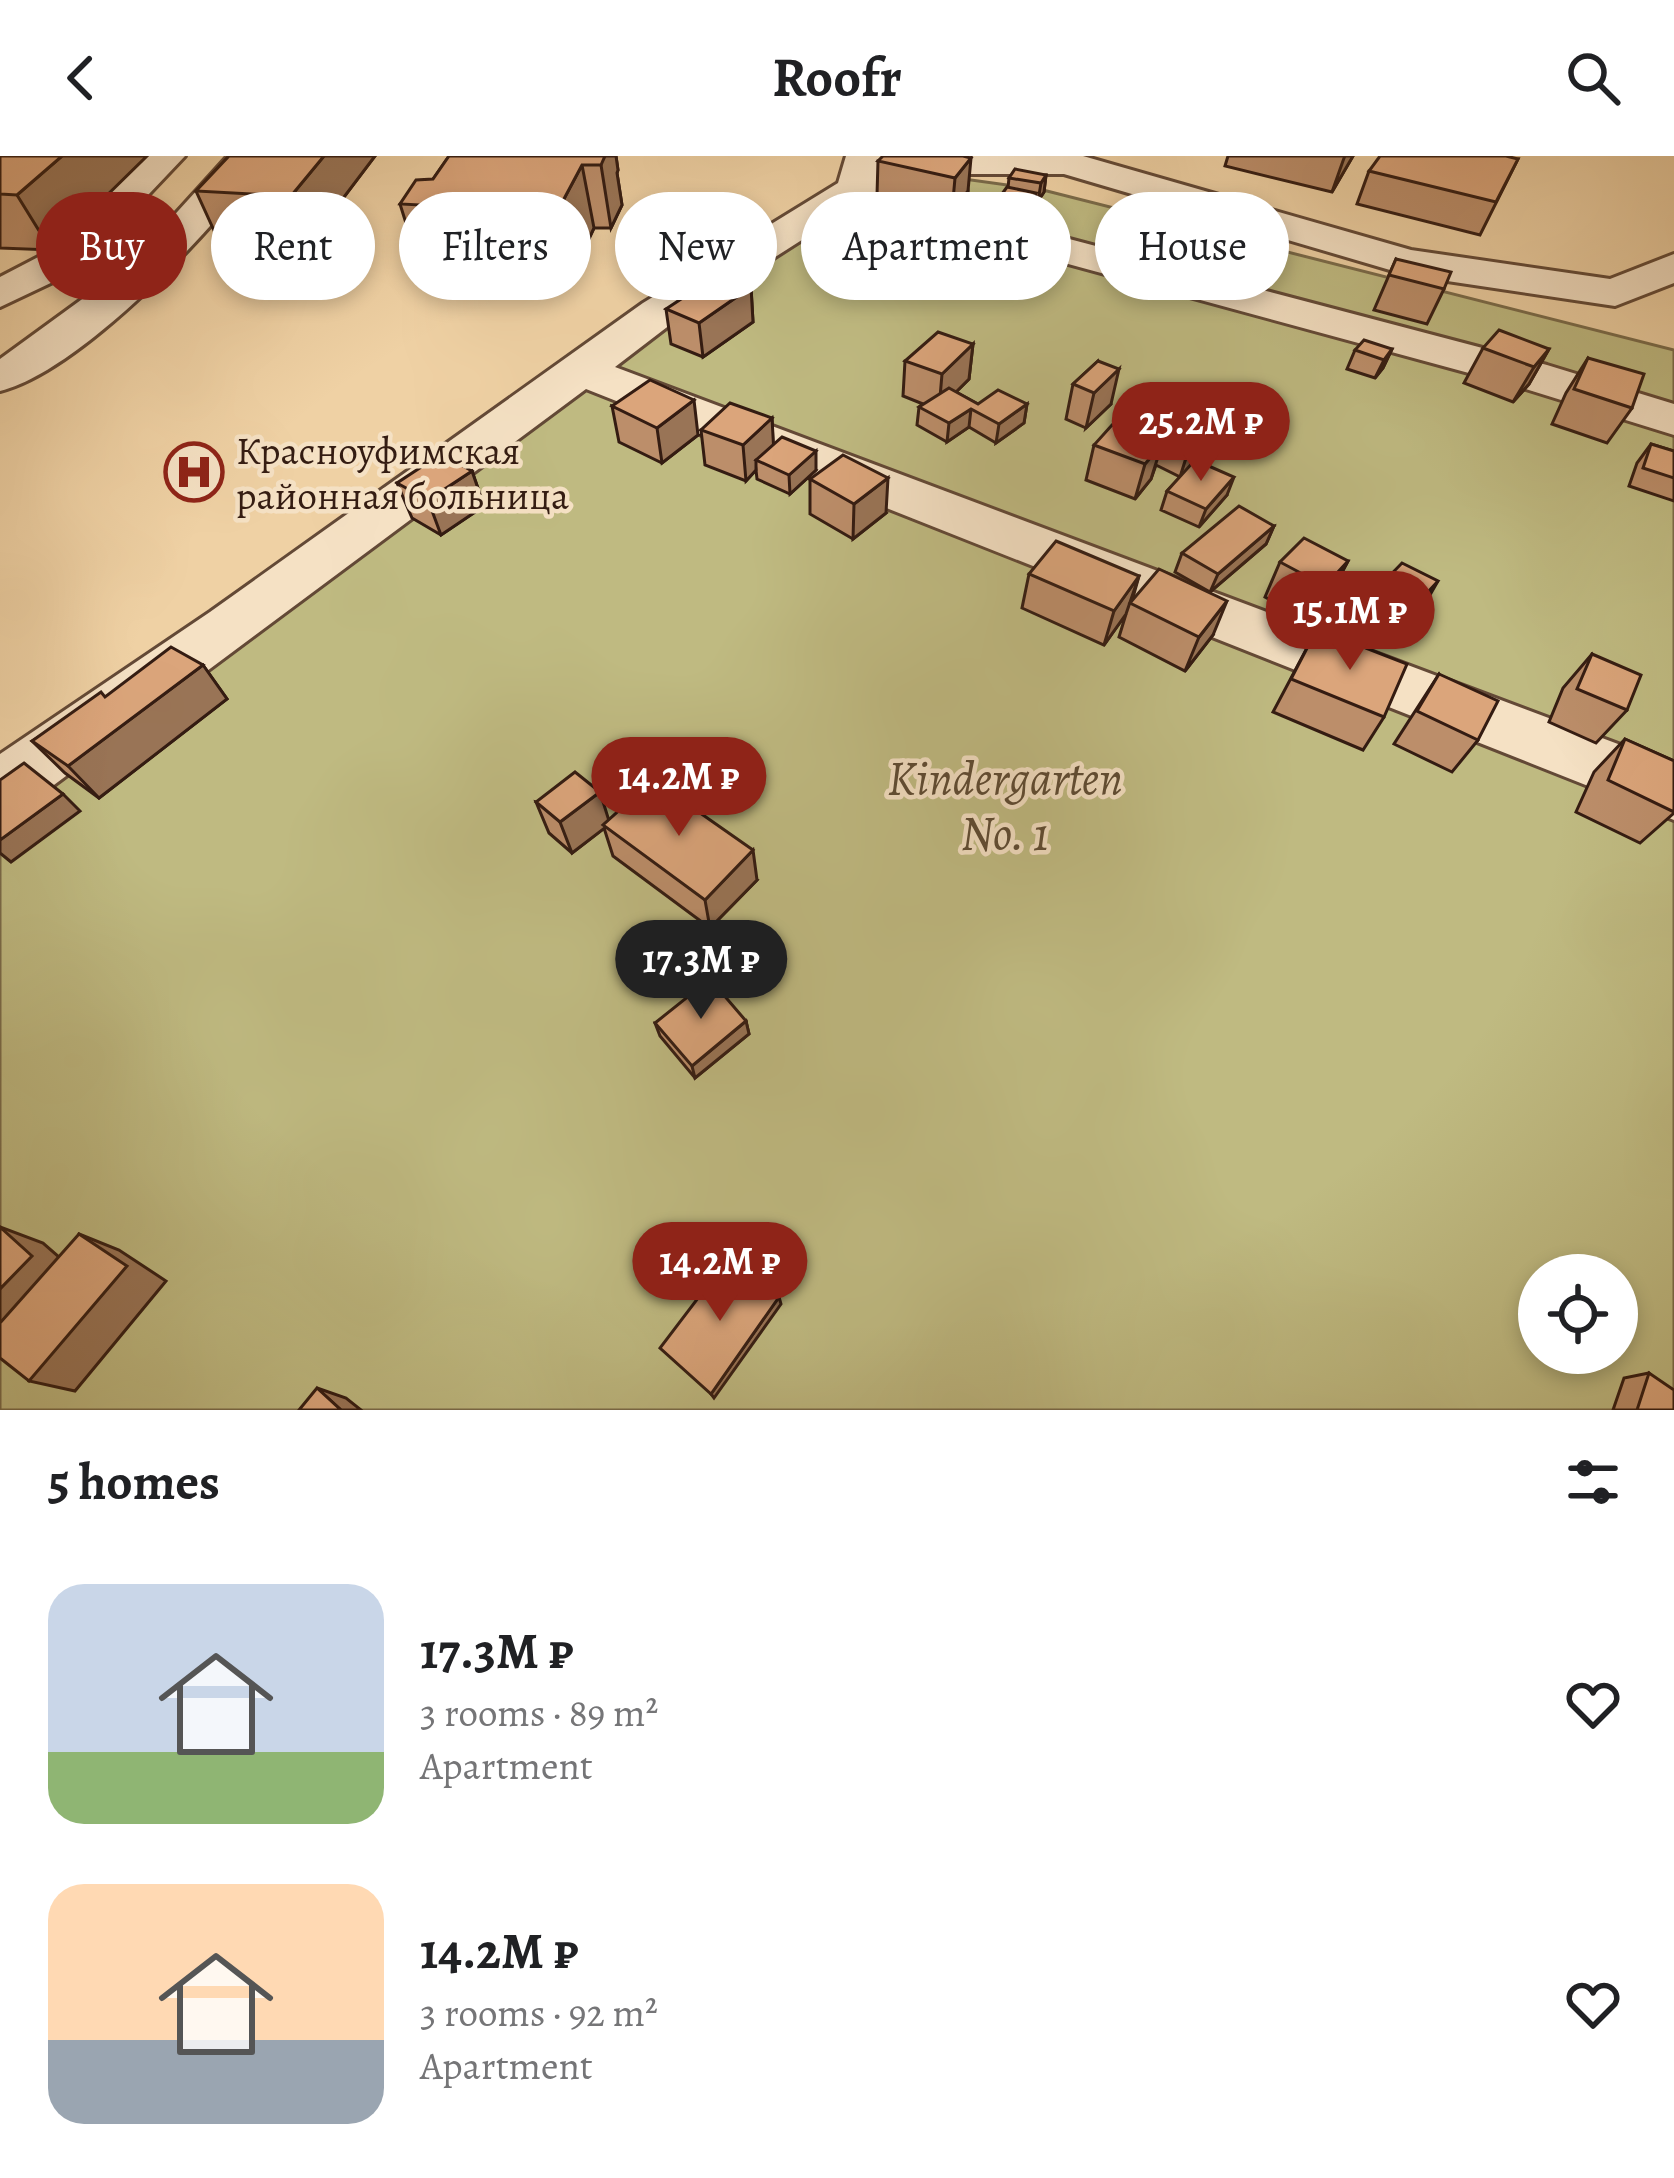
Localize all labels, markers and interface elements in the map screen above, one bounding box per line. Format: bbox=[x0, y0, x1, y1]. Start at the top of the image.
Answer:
text: Roofr bbox=[772, 41, 902, 115]
icon: back bbox=[48, 45, 114, 111]
icon: search bbox=[1560, 45, 1626, 111]
chip: Buy bbox=[36, 192, 187, 300]
chip: Rent bbox=[211, 192, 375, 300]
chip: Filters bbox=[399, 192, 591, 300]
chip: New bbox=[615, 192, 777, 300]
chip: Apartment bbox=[801, 192, 1071, 300]
chip: House bbox=[1095, 192, 1289, 300]
pin: 25.2M ₽ bbox=[1090, 382, 1312, 484]
text: 25.2M ₽ bbox=[1139, 394, 1263, 447]
place label: Красноуфимская районная больница bbox=[236, 424, 569, 522]
hospital icon: Красноуфимская районная больница bbox=[163, 441, 225, 503]
pin: 15.1M ₽ bbox=[1239, 571, 1461, 673]
text: 15.1M ₽ bbox=[1293, 583, 1407, 636]
pin: 14.2M ₽ bbox=[568, 737, 790, 839]
park label: Kindergarten No. 1 bbox=[887, 745, 1123, 866]
text: 14.2M ₽ bbox=[618, 749, 740, 802]
pin: 17.3M ₽ bbox=[590, 920, 812, 1022]
text: 17.3M ₽ bbox=[642, 932, 760, 985]
pin: 14.2M ₽ bbox=[609, 1222, 831, 1324]
text: 14.2M ₽ bbox=[659, 1234, 781, 1287]
map controls bbox=[1518, 1254, 1638, 1374]
button: locate bbox=[1518, 1254, 1638, 1374]
text: 5 homes bbox=[48, 1447, 220, 1517]
icon: filters bbox=[1560, 1449, 1626, 1515]
text: 17.3M ₽ bbox=[420, 1616, 574, 1686]
icon: home bbox=[144, 1632, 288, 1776]
icon: heart bbox=[1560, 1671, 1626, 1737]
text: 3 rooms · 89 m² bbox=[420, 1686, 658, 1739]
text: Apartment bbox=[420, 1739, 593, 1792]
text: 14.2M ₽ bbox=[420, 1916, 579, 1986]
icon: home bbox=[144, 1932, 288, 2076]
icon: heart bbox=[1560, 1971, 1626, 2037]
text: 3 rooms · 92 m² bbox=[420, 1986, 658, 2039]
text: Apartment bbox=[420, 2039, 593, 2092]

